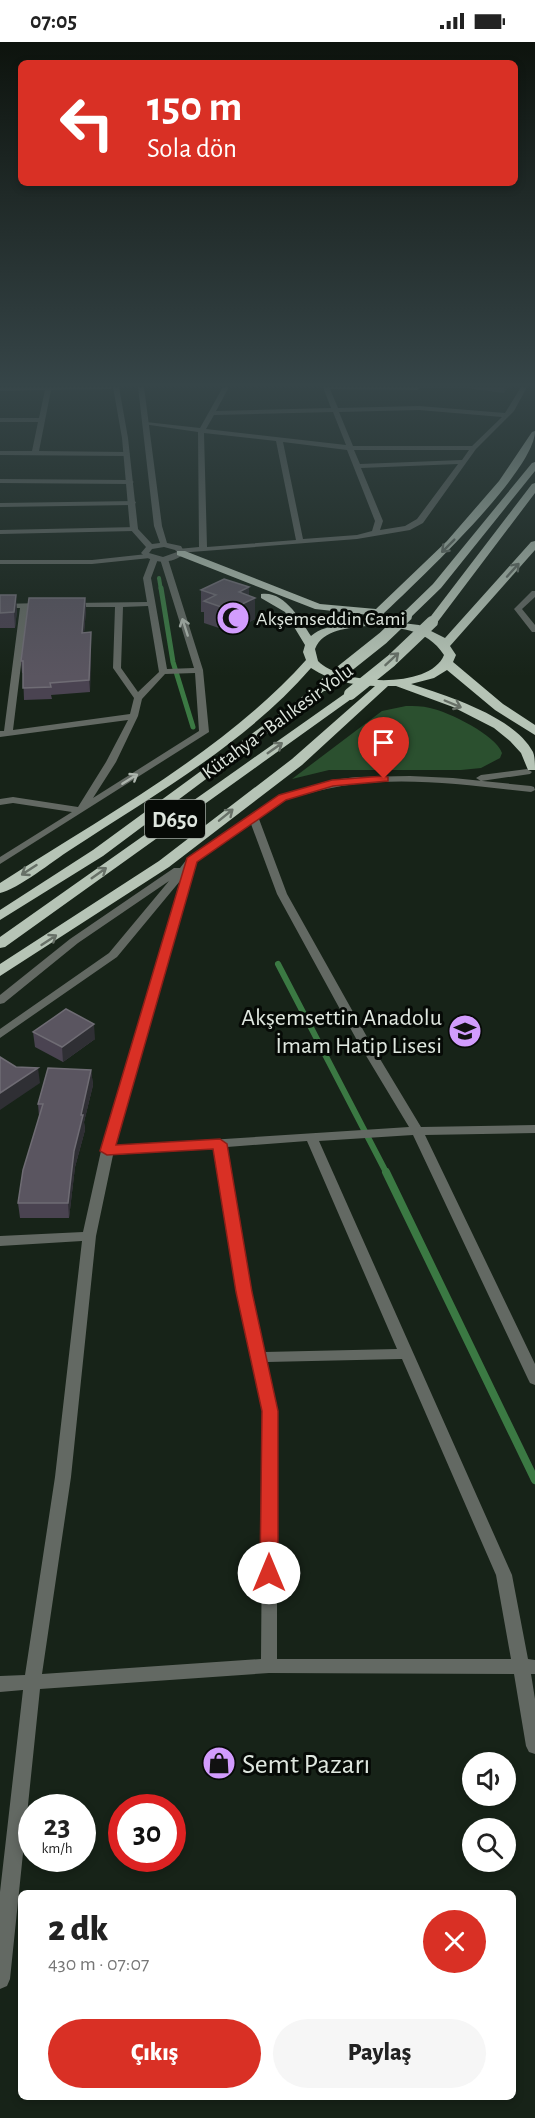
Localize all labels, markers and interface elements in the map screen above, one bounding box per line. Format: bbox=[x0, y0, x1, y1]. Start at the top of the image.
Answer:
text: 07:05 bbox=[30, 10, 77, 32]
icon: left bbox=[48, 84, 126, 162]
text: 150 m bbox=[147, 86, 242, 128]
text: Sola dön bbox=[147, 135, 237, 162]
one-way arrow bbox=[440, 539, 455, 553]
one-way arrow bbox=[505, 563, 519, 578]
mosque icon: Akşemseddin Cami bbox=[215, 600, 251, 636]
place label: Akşemseddin Cami bbox=[256, 609, 405, 629]
one-way arrow bbox=[179, 618, 190, 637]
one-way arrow bbox=[384, 652, 399, 666]
street label: Kütahya - Balıkesir Yolu bbox=[199, 661, 357, 783]
one-way arrow bbox=[444, 699, 462, 710]
pin bbox=[358, 717, 409, 779]
icon: arrive bbox=[367, 726, 400, 759]
one-way arrow bbox=[266, 742, 282, 754]
one-way arrow bbox=[121, 773, 138, 785]
road number: D650 bbox=[145, 800, 205, 838]
one-way arrow bbox=[217, 809, 233, 822]
one-way arrow bbox=[21, 864, 38, 876]
one-way arrow bbox=[90, 867, 106, 879]
one-way arrow bbox=[41, 933, 58, 946]
place label: Akşemsettin Anadolu İmam Hatip Lisesi bbox=[241, 1006, 442, 1058]
school or university icon: Akşemsettin Anadolu İmam Hatip Lisesi bbox=[447, 1013, 483, 1049]
position arrow bbox=[237, 1541, 301, 1605]
shop icon: Semt Pazarı bbox=[201, 1745, 237, 1781]
place label: Semt Pazarı bbox=[242, 1751, 370, 1779]
map controls bbox=[462, 1752, 516, 1872]
button: sound bbox=[462, 1752, 516, 1806]
speed limit sign: 30 bbox=[108, 1794, 186, 1872]
text: 23 bbox=[43, 1811, 71, 1841]
button: search bbox=[462, 1818, 516, 1872]
text: km/h bbox=[42, 1841, 72, 1856]
button: close bbox=[423, 1910, 486, 1973]
text: 2 dk bbox=[48, 1911, 108, 1947]
text: 430 m · 07:07 bbox=[48, 1954, 149, 1974]
button: Çıkış bbox=[48, 2019, 261, 2088]
button: Paylaş bbox=[273, 2019, 486, 2088]

